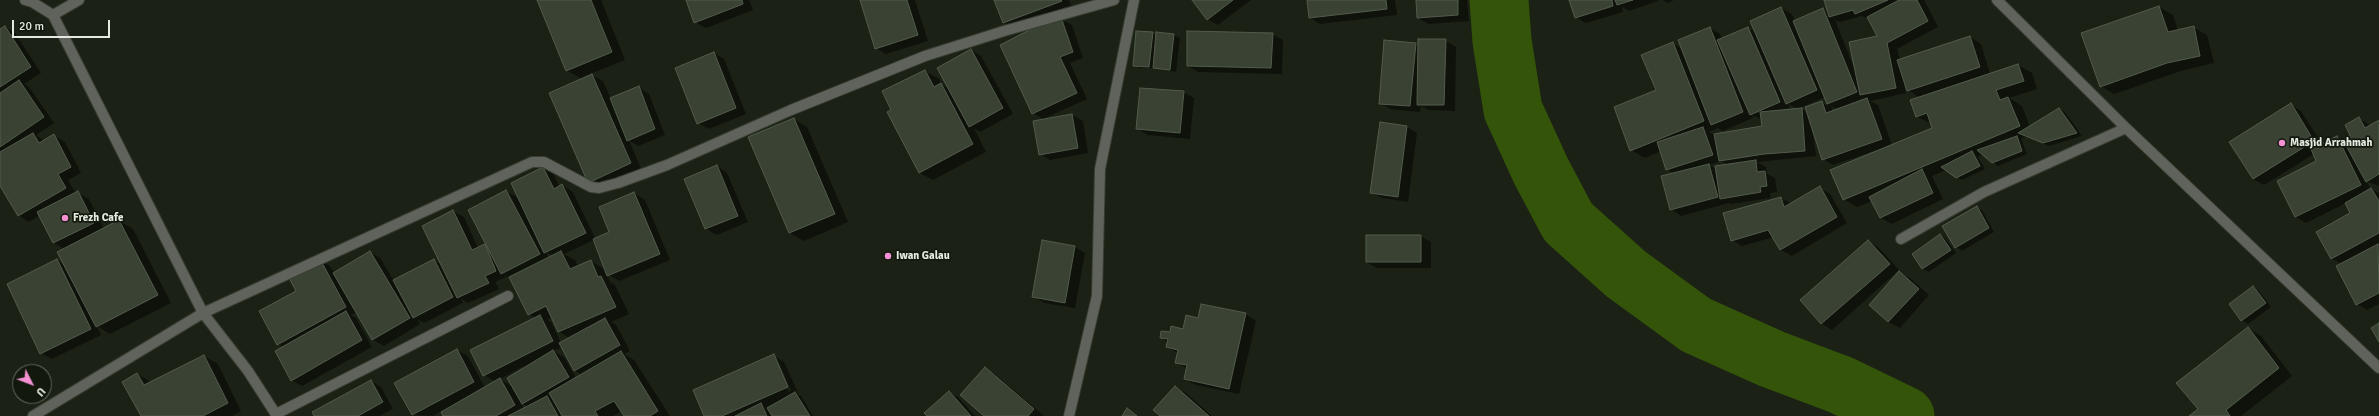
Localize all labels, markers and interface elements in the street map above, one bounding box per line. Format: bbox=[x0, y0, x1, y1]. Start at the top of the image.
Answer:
scale bar bbox=[14, 12, 112, 38]
text: 20 m bbox=[19, 19, 44, 34]
place label: Masjid Arrahmah bbox=[2290, 136, 2372, 150]
marker: Masjid Arrahmah bbox=[2277, 138, 2287, 148]
place label: Frezh Cafe bbox=[73, 211, 123, 225]
marker: Frezh Cafe bbox=[60, 213, 70, 223]
place label: Iwan Galau bbox=[896, 249, 950, 263]
marker: Iwan Galau bbox=[883, 251, 893, 261]
north arrow bbox=[12, 364, 52, 404]
text: U bbox=[33, 385, 48, 399]

